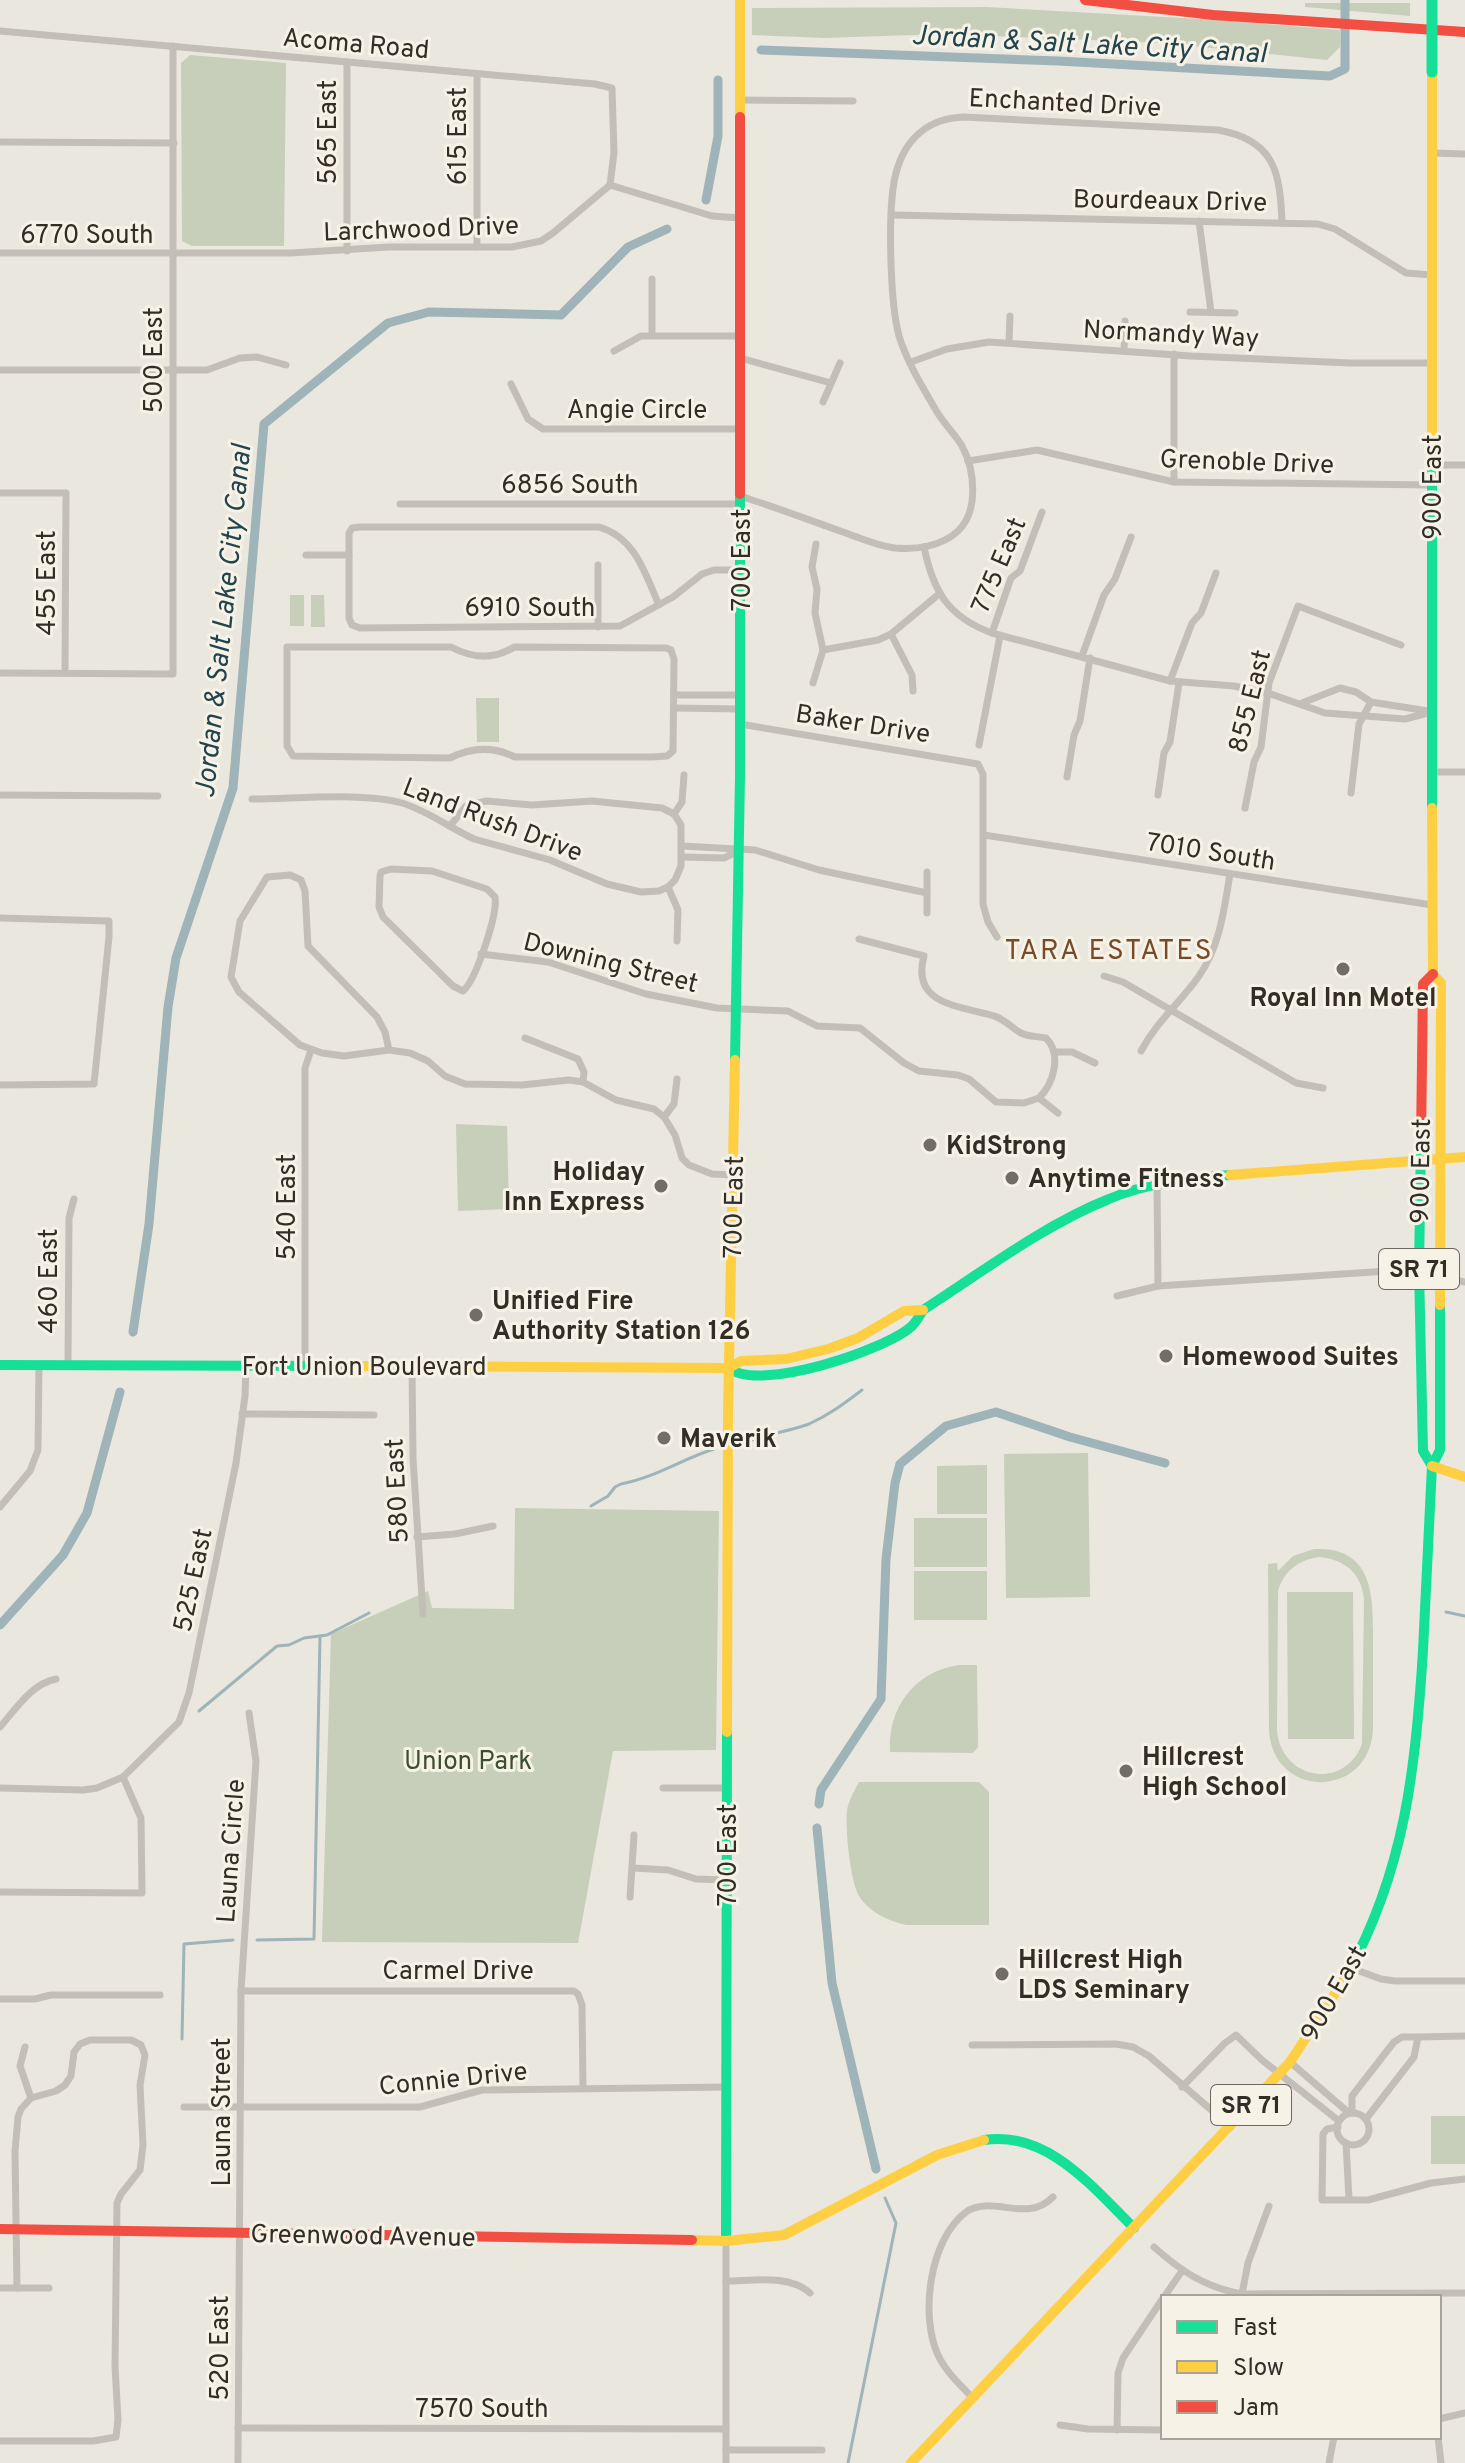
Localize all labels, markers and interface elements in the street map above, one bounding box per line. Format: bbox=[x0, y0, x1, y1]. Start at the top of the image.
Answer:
water label: Jordan & Salt Lake City Canal bbox=[911, 19, 1269, 73]
street label: Acoma Road bbox=[281, 23, 430, 68]
street label: 565 East bbox=[313, 80, 346, 184]
street label: Enchanted Drive bbox=[968, 83, 1162, 126]
street label: 615 East bbox=[443, 87, 476, 185]
street label: Bourdeaux Drive bbox=[1073, 184, 1267, 221]
street label: Larchwood Drive bbox=[323, 211, 520, 250]
street label: 6770 South bbox=[20, 220, 154, 253]
street label: 500 East bbox=[139, 307, 172, 413]
street label: Normandy Way bbox=[1082, 314, 1260, 357]
street label: Angie Circle bbox=[567, 395, 707, 428]
street label: 900 East bbox=[1418, 434, 1451, 540]
water label: Jordan & Salt Lake City Canal bbox=[189, 441, 262, 800]
street label: Grenoble Drive bbox=[1159, 444, 1335, 483]
street label: 6856 South bbox=[501, 470, 639, 503]
street label: 700 East bbox=[727, 509, 760, 611]
street label: 775 East bbox=[965, 513, 1035, 619]
street label: 455 East bbox=[32, 530, 65, 636]
street label: 6910 South bbox=[465, 593, 595, 626]
street label: 855 East bbox=[1223, 647, 1280, 757]
street label: Baker Drive bbox=[793, 699, 932, 752]
street label: Land Rush Drive bbox=[397, 772, 587, 871]
street label: 7010 South bbox=[1144, 827, 1277, 880]
street label: Downing Street bbox=[520, 927, 701, 1002]
district label: TARA ESTATES bbox=[1004, 934, 1214, 970]
marker: Royal Inn Motel bbox=[1334, 960, 1352, 978]
place label: Royal Inn Motel bbox=[1250, 983, 1436, 1016]
street label: 900 East bbox=[1405, 1118, 1440, 1224]
place label: KidStrong bbox=[946, 1131, 1067, 1164]
marker: KidStrong bbox=[921, 1136, 939, 1154]
street label: 540 East bbox=[272, 1154, 305, 1260]
street label: 700 East bbox=[718, 1155, 753, 1259]
place label: Holiday Inn Express bbox=[504, 1157, 645, 1220]
place label: Anytime Fitness bbox=[1028, 1164, 1225, 1197]
marker: Anytime Fitness bbox=[1003, 1169, 1021, 1187]
marker: Holiday Inn Express bbox=[652, 1177, 670, 1195]
street label: 460 East bbox=[34, 1228, 67, 1334]
road number: SR 71 bbox=[1379, 1249, 1459, 1289]
place label: Unified Fire Authority Station 126 bbox=[492, 1286, 750, 1349]
marker: Unified Fire Authority Station 126 bbox=[467, 1306, 485, 1324]
place label: Homewood Suites bbox=[1182, 1342, 1399, 1375]
marker: Homewood Suites bbox=[1157, 1347, 1175, 1365]
street label: Fort Union Boulevard bbox=[241, 1352, 487, 1385]
place label: Maverik bbox=[680, 1424, 777, 1457]
marker: Maverik bbox=[655, 1429, 673, 1447]
street label: 580 East bbox=[379, 1437, 418, 1544]
street label: 525 East bbox=[167, 1526, 222, 1635]
place label: Hillcrest High School bbox=[1142, 1742, 1287, 1805]
park label: Union Park bbox=[404, 1746, 532, 1779]
marker: Hillcrest High School bbox=[1117, 1762, 1135, 1780]
street label: Launa Circle bbox=[211, 1778, 254, 1924]
street label: 700 East bbox=[713, 1804, 746, 1906]
street label: 900 East bbox=[1295, 1940, 1376, 2048]
place label: Hillcrest High LDS Seminary bbox=[1018, 1945, 1190, 2008]
street label: Carmel Drive bbox=[382, 1956, 534, 1989]
marker: Hillcrest High LDS Seminary bbox=[993, 1965, 1011, 1983]
street label: Launa Street bbox=[207, 2037, 240, 2187]
street label: Connie Drive bbox=[377, 2056, 529, 2105]
road number: SR 71 bbox=[1211, 2085, 1291, 2125]
street label: Greenwood Avenue bbox=[250, 2219, 476, 2256]
street label: 520 East bbox=[205, 2295, 238, 2401]
legend bbox=[1161, 2295, 1441, 2439]
text: Fast bbox=[1233, 2314, 1277, 2344]
text: Slow bbox=[1233, 2354, 1284, 2384]
street label: 7570 South bbox=[415, 2394, 549, 2427]
text: Jam bbox=[1233, 2394, 1279, 2424]

